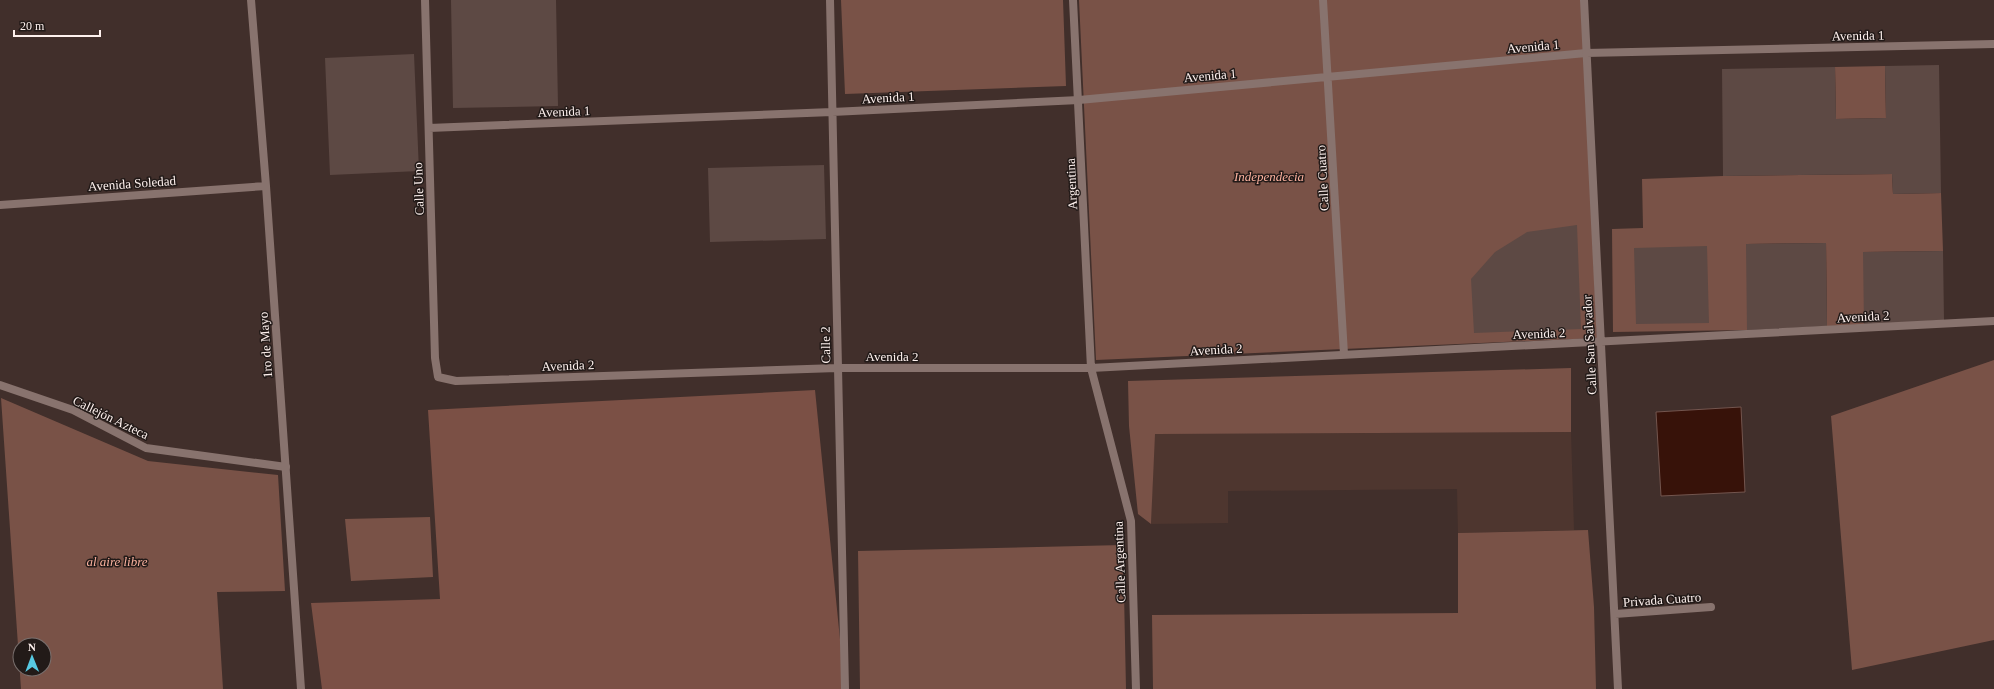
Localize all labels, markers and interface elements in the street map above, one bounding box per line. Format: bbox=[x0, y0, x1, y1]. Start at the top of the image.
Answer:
scale bar bbox=[14, 12, 100, 38]
text: 20 m bbox=[20, 19, 45, 33]
street label: Avenida 1 bbox=[1831, 28, 1885, 43]
street label: Avenida 1 bbox=[1506, 37, 1560, 56]
street label: Avenida 1 bbox=[1183, 66, 1237, 85]
street label: Avenida 1 bbox=[861, 89, 915, 106]
street label: Avenida 1 bbox=[537, 103, 591, 120]
street label: Calle Cuatro bbox=[1313, 145, 1332, 211]
street label: Argentina bbox=[1063, 158, 1080, 210]
street label: Calle Uno bbox=[410, 162, 427, 216]
park label: Independecia bbox=[1233, 169, 1305, 184]
street label: Avenida Soledad bbox=[88, 173, 177, 194]
street label: Calle San Salvador bbox=[1579, 294, 1600, 395]
street label: Avenida 2 bbox=[1836, 308, 1890, 325]
street label: 1ro de Mayo bbox=[256, 311, 275, 379]
street label: Avenida 2 bbox=[1512, 325, 1566, 342]
street label: Calle 2 bbox=[818, 326, 833, 364]
street label: Avenida 2 bbox=[1189, 341, 1243, 358]
street label: Avenida 2 bbox=[866, 349, 918, 364]
street label: Avenida 2 bbox=[541, 357, 595, 374]
street label: Callejón Azteca bbox=[70, 393, 151, 442]
street label: Calle Argentina bbox=[1111, 521, 1128, 603]
park label: al aire libre bbox=[86, 554, 148, 569]
street label: Privada Cuatro bbox=[1622, 589, 1702, 610]
north arrow bbox=[12, 637, 52, 677]
text: N bbox=[28, 641, 36, 653]

